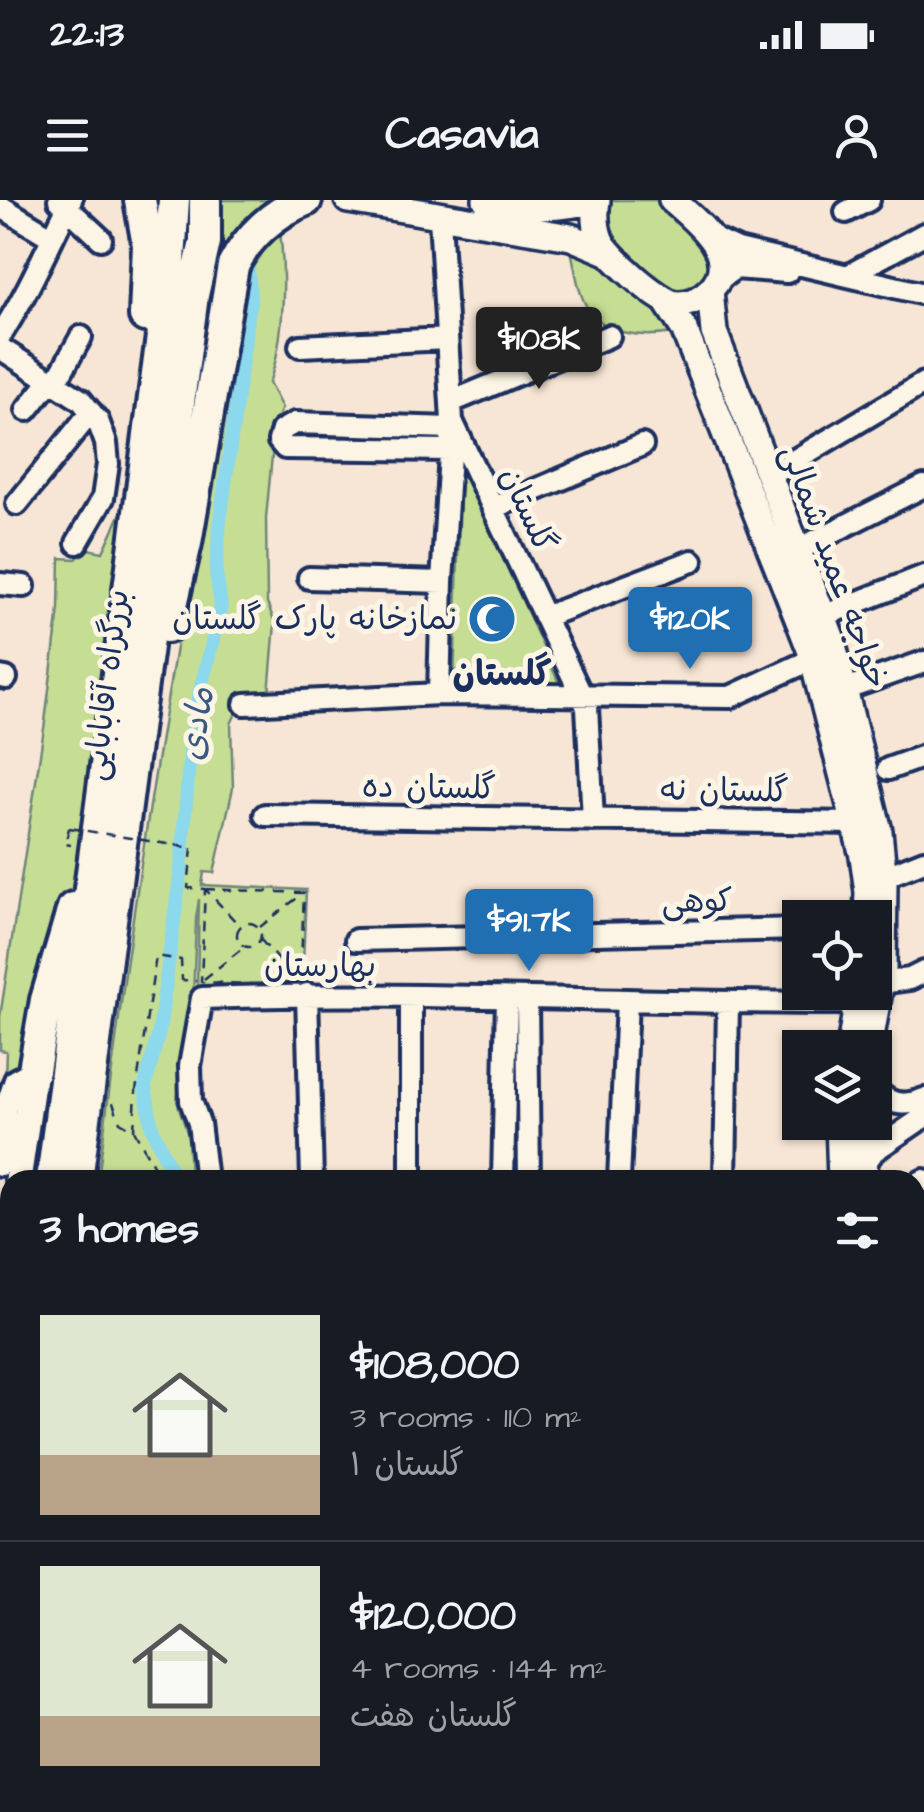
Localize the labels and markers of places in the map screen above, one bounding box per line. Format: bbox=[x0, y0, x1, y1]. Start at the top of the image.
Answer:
pin: $108K bbox=[469, 307, 609, 392]
pin: $120K bbox=[620, 587, 760, 672]
mosque icon: نمازخانه پارک گلستان bbox=[466, 593, 518, 645]
place label: نمازخانه پارک گلستان bbox=[172, 597, 457, 642]
pin: $91.7K bbox=[448, 889, 610, 974]

